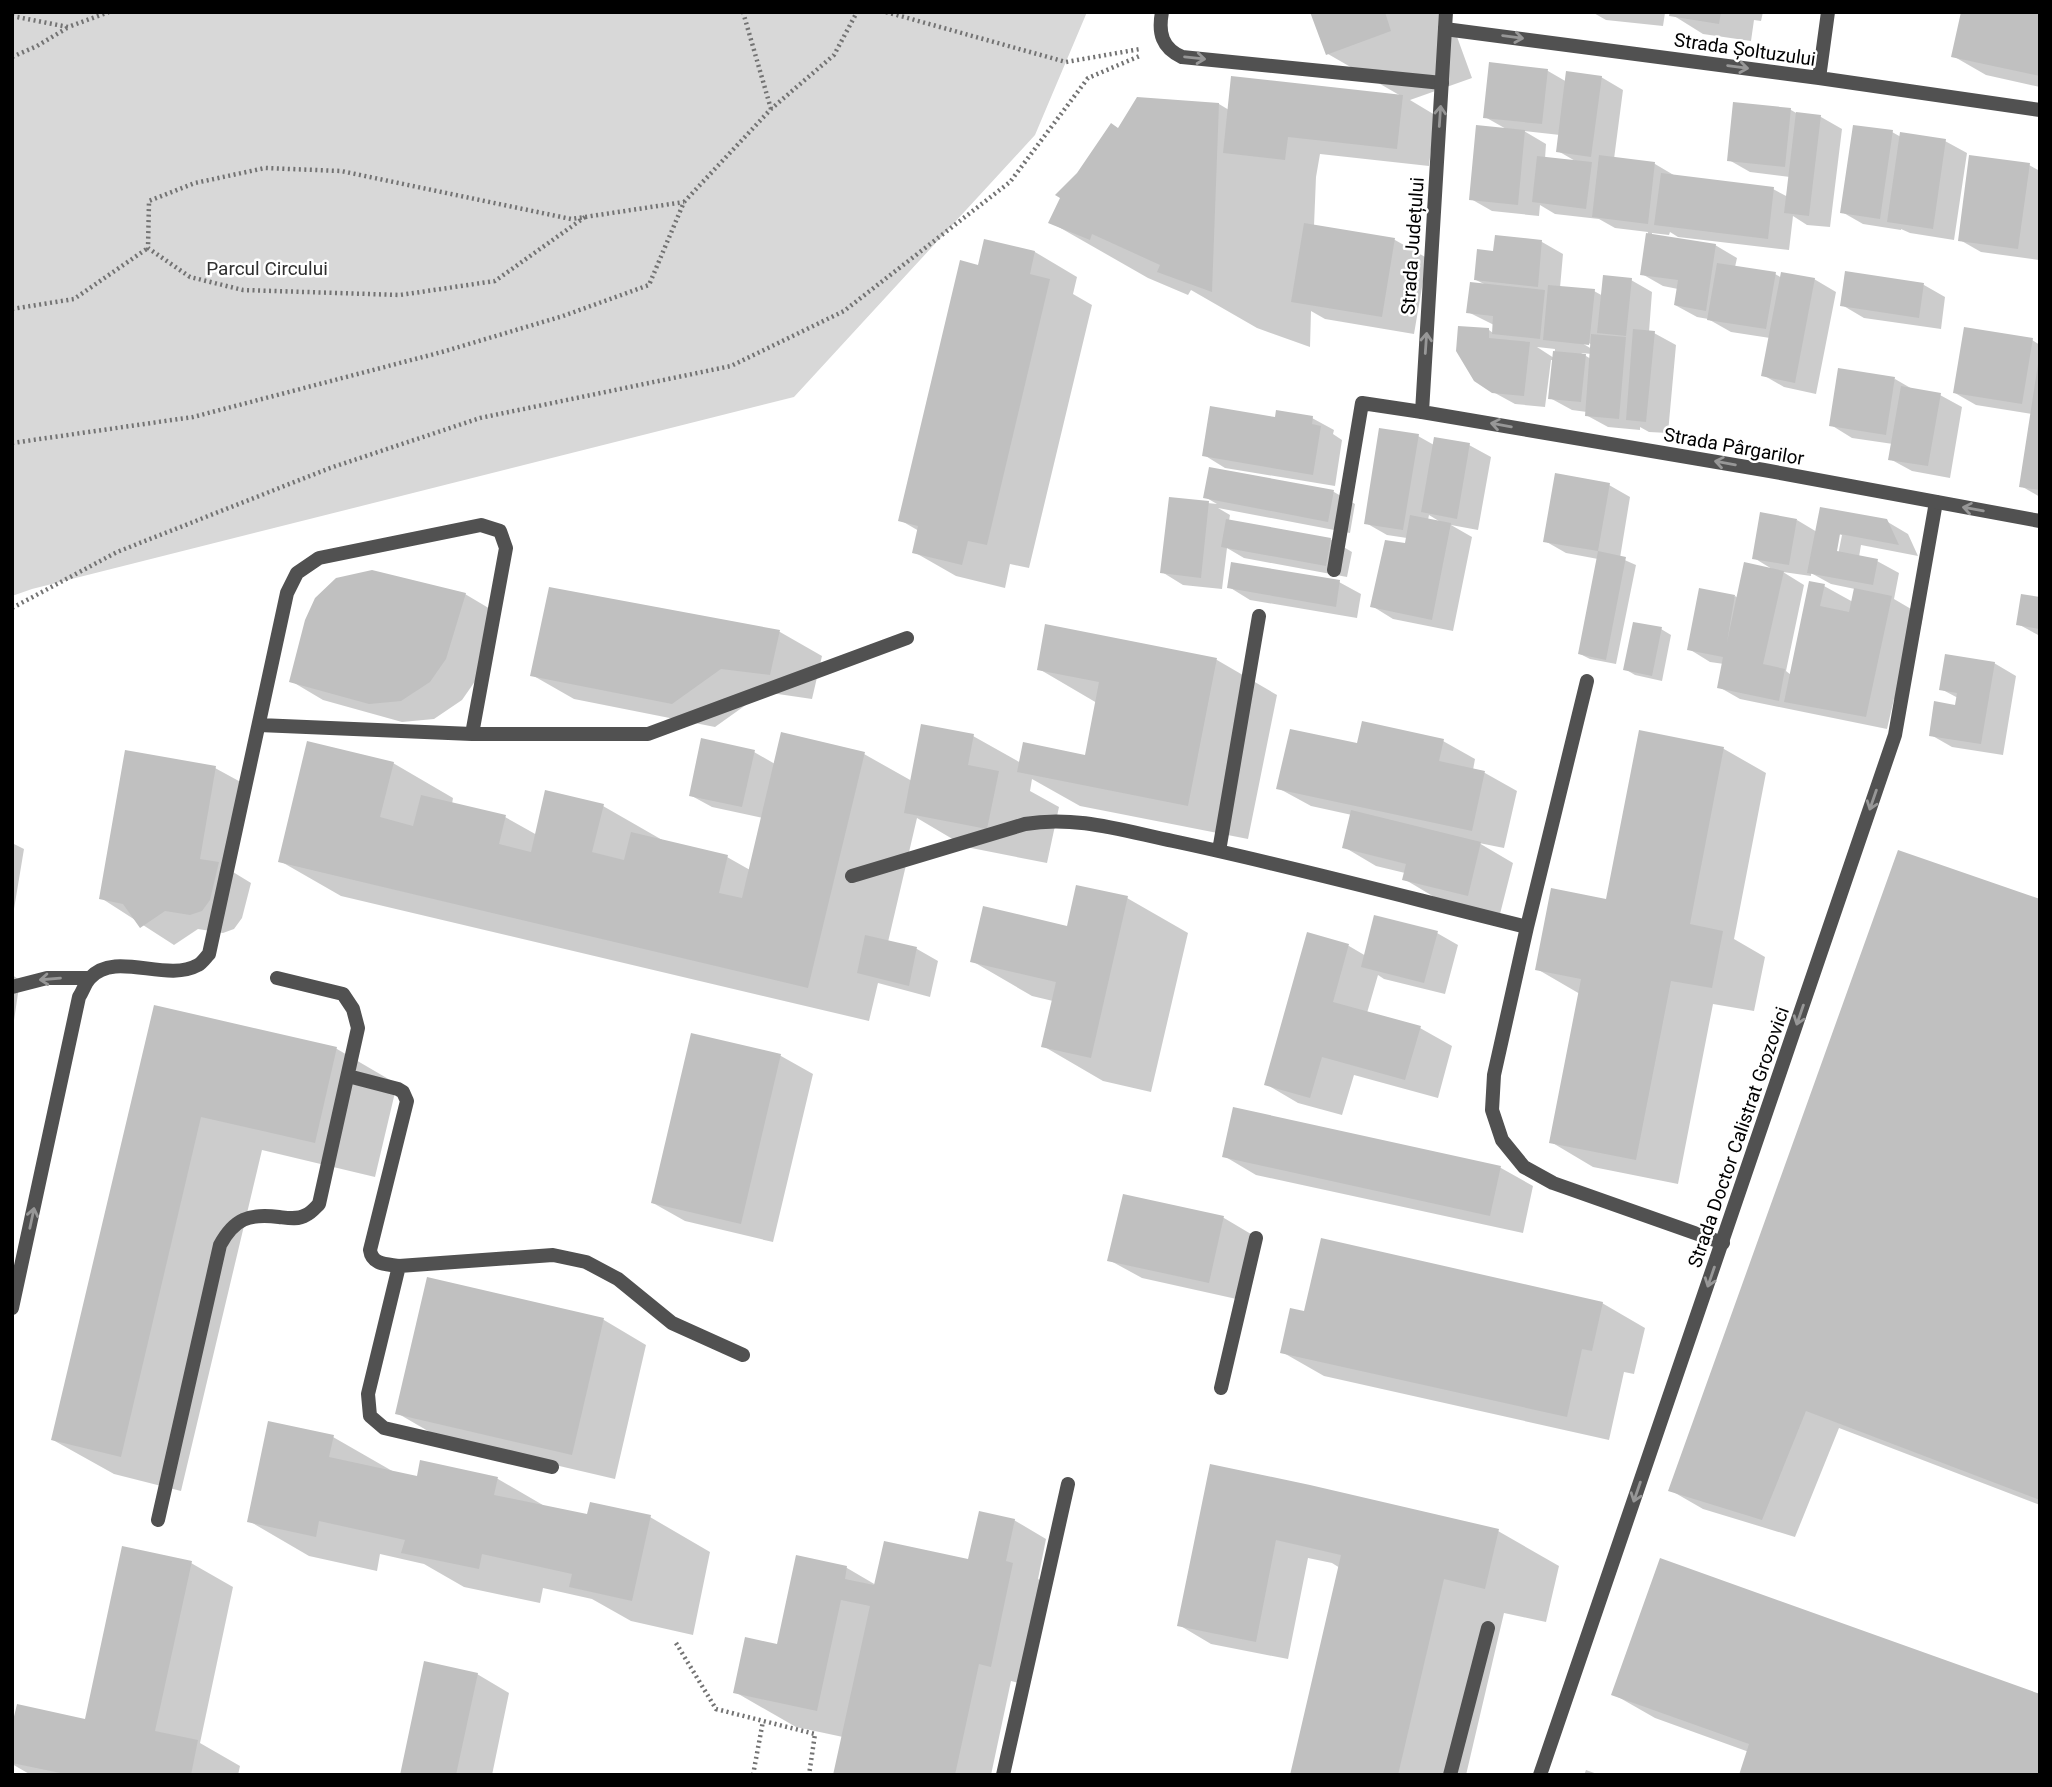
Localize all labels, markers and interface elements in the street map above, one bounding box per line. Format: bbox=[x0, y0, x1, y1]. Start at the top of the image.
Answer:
street label: Strada Șoltuzului bbox=[1673, 28, 1817, 71]
one-way arrow bbox=[1501, 31, 1524, 44]
one-way arrow bbox=[1184, 52, 1206, 65]
one-way arrow bbox=[1727, 61, 1749, 74]
one-way arrow bbox=[1434, 106, 1447, 128]
street label: Strada Județului bbox=[1396, 176, 1429, 316]
park label: Parcul Circului bbox=[206, 257, 328, 280]
one-way arrow bbox=[1419, 332, 1432, 355]
one-way arrow bbox=[1490, 418, 1512, 431]
street label: Strada Pârgarilor bbox=[1662, 423, 1806, 470]
one-way arrow bbox=[1714, 456, 1737, 469]
one-way arrow bbox=[1962, 501, 1985, 515]
one-way arrow bbox=[1866, 789, 1879, 811]
one-way arrow bbox=[39, 973, 62, 986]
street label: Strada Doctor Calistrat Grozovici bbox=[1683, 1004, 1794, 1271]
one-way arrow bbox=[1793, 1004, 1805, 1026]
one-way arrow bbox=[25, 1207, 39, 1230]
one-way arrow bbox=[1704, 1266, 1716, 1288]
one-way arrow bbox=[1630, 1481, 1642, 1503]

